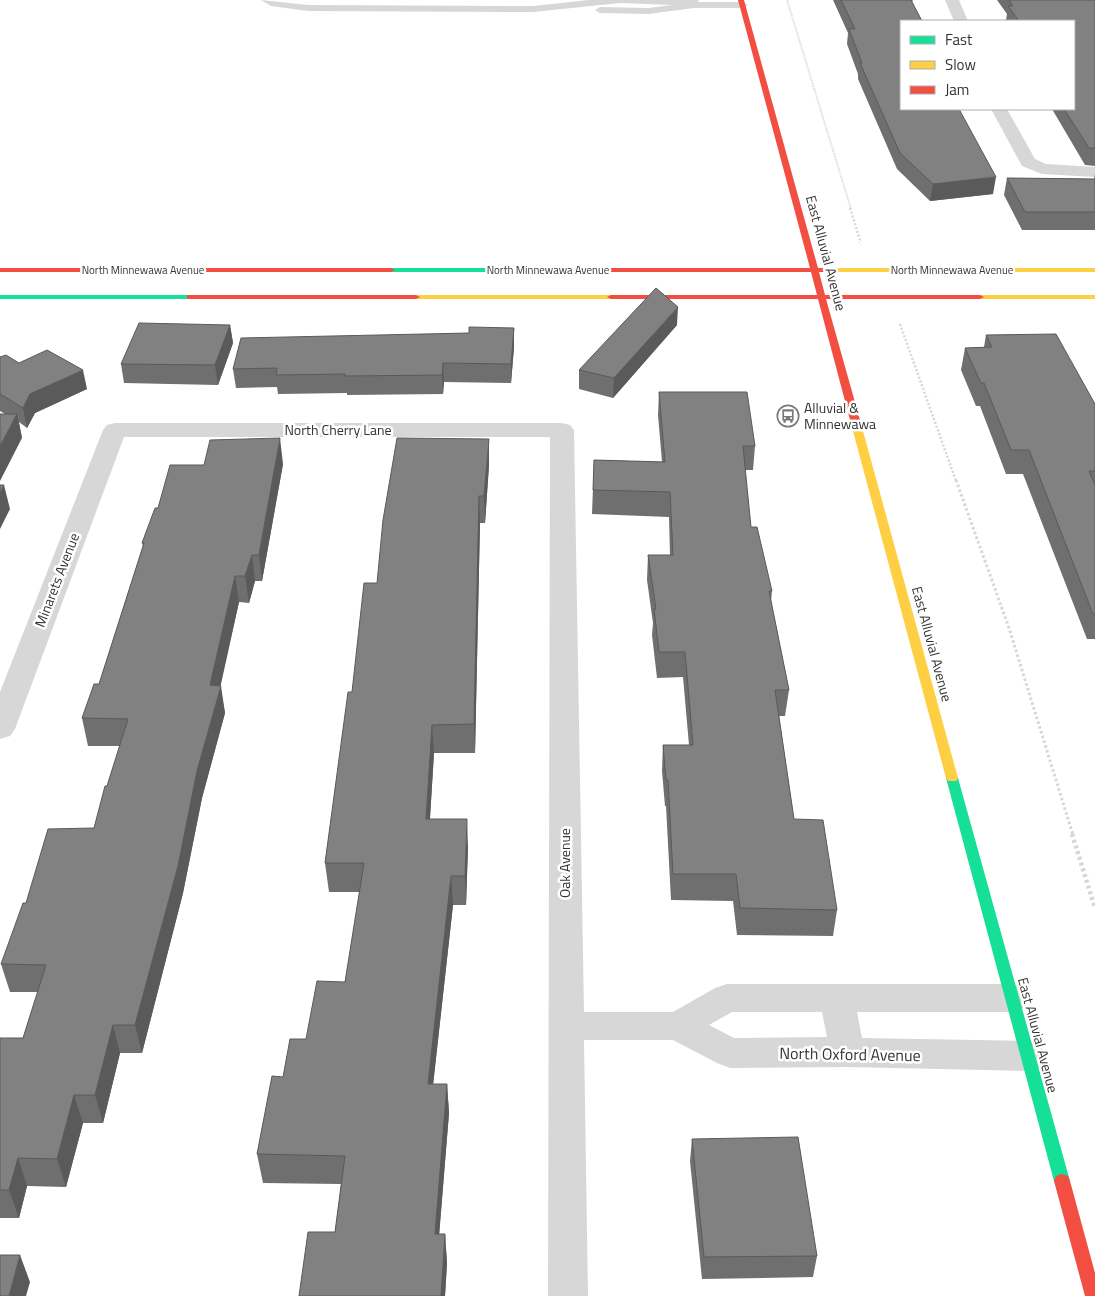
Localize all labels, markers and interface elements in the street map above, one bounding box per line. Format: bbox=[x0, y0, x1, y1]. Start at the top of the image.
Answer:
legend bbox=[900, 20, 1075, 110]
text: Fast bbox=[945, 28, 973, 51]
text: Slow bbox=[945, 53, 976, 76]
text: Jam bbox=[945, 78, 969, 101]
street label: East Alluvial Avenue bbox=[801, 193, 852, 313]
street label: North Minnewawa Avenue bbox=[82, 262, 205, 278]
street label: North Minnewawa Avenue bbox=[487, 262, 610, 278]
street label: North Minnewawa Avenue bbox=[891, 262, 1014, 278]
place label: Alluvial & Minnewawa bbox=[804, 397, 876, 434]
bus stop icon: Alluvial & Minnewawa bbox=[776, 404, 800, 428]
street label: North Cherry Lane bbox=[284, 419, 392, 440]
street label: Minarets Avenue bbox=[29, 530, 84, 630]
street label: East Alluvial Avenue bbox=[907, 584, 958, 704]
street label: Oak Avenue bbox=[554, 828, 575, 898]
street label: East Alluvial Avenue bbox=[1013, 975, 1064, 1095]
street label: North Oxford Avenue bbox=[779, 1041, 921, 1067]

